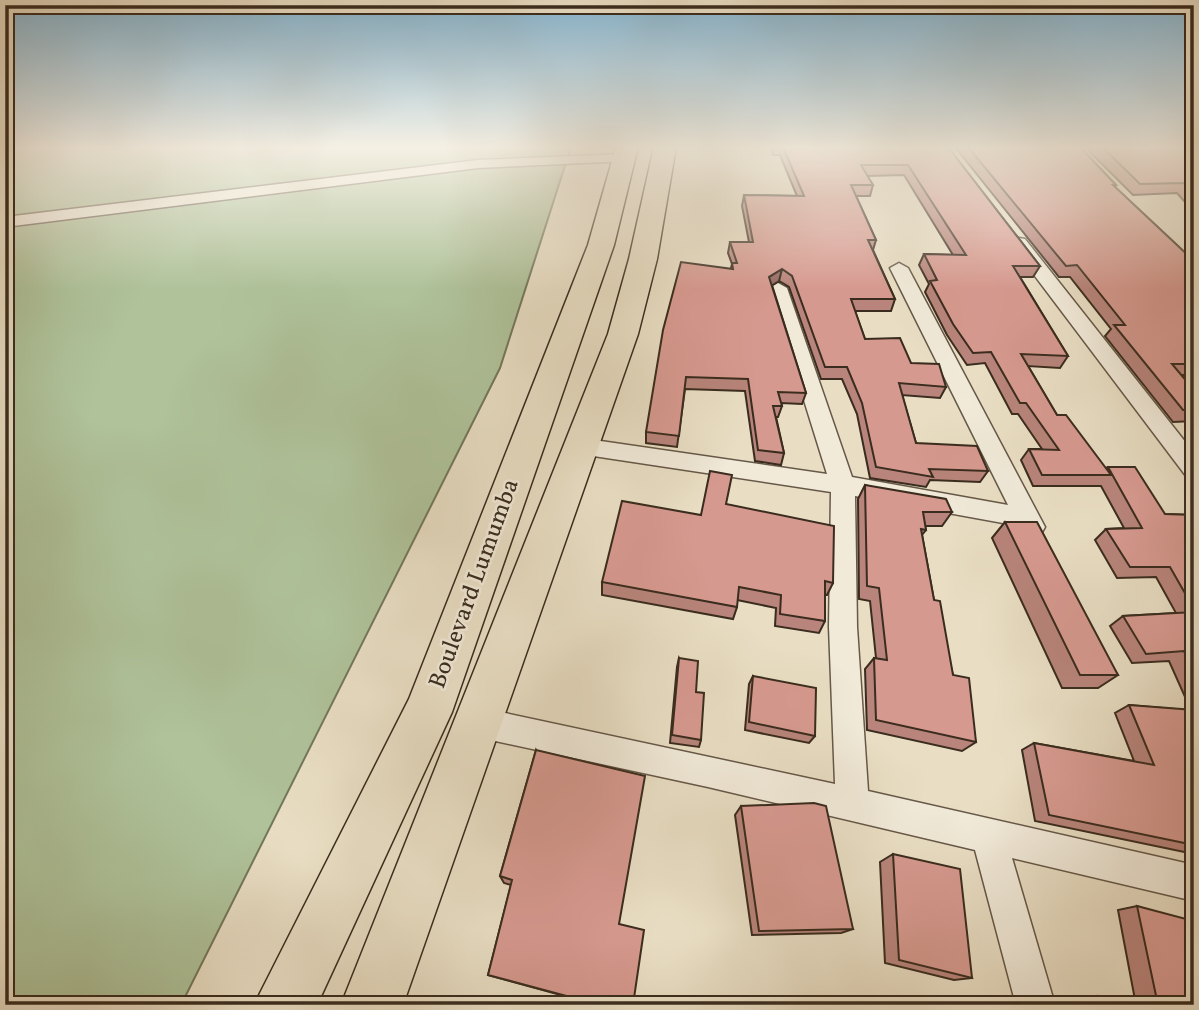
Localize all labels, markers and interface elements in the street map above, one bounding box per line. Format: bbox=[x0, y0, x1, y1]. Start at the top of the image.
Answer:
street label: Boulevard Lumumba bbox=[421, 475, 529, 693]

